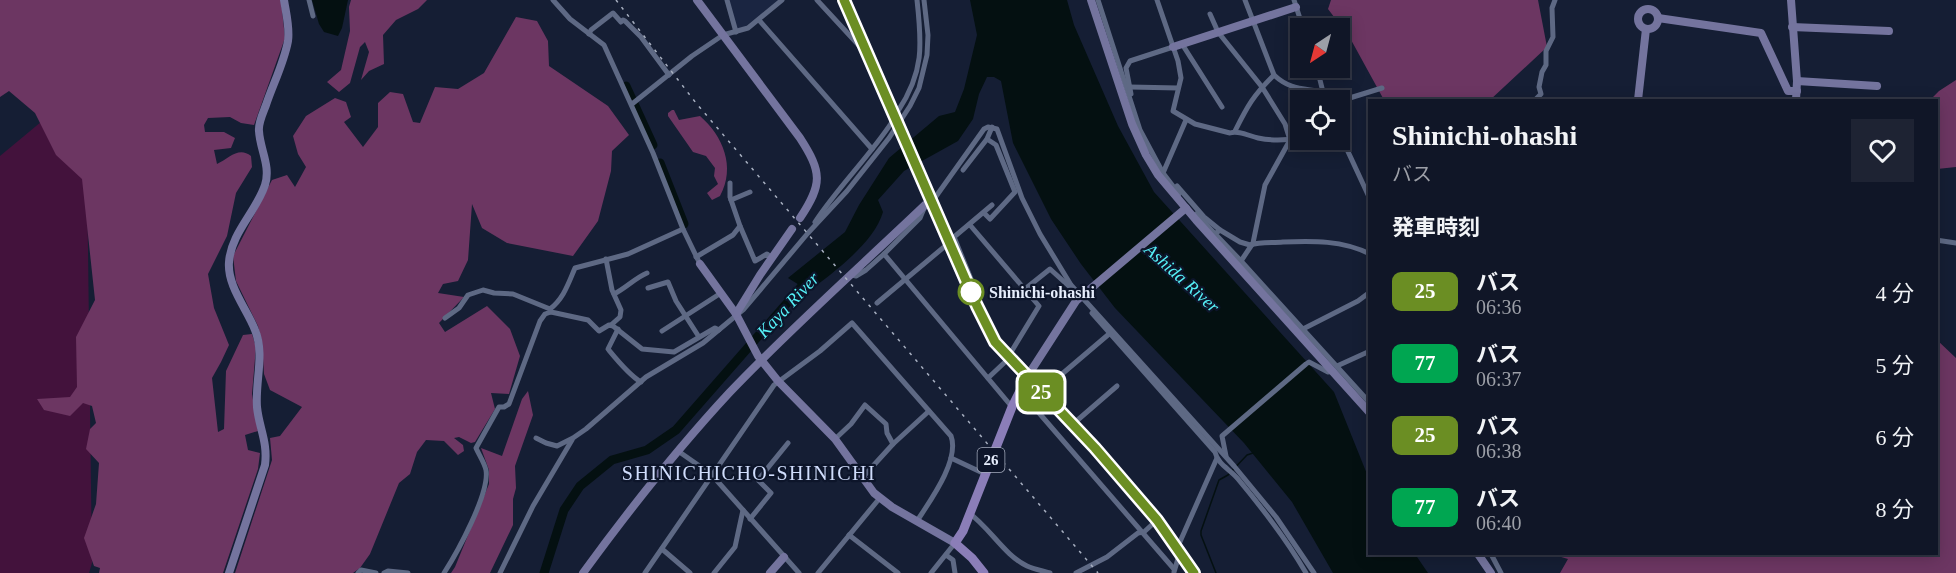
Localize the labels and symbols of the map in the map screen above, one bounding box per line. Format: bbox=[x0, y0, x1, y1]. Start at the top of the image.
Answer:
north arrow bbox=[1290, 18, 1350, 78]
water label: Ashida River bbox=[1140, 239, 1224, 317]
water label: Kaya River bbox=[752, 268, 824, 342]
marker: Shinichi-ohashi bbox=[958, 279, 984, 305]
place label: Shinichi-ohashi bbox=[989, 284, 1095, 301]
line badge: 25 bbox=[1014, 372, 1068, 412]
road number: 26 bbox=[978, 448, 1004, 472]
district label: SHINICHICHO-SHINICHI bbox=[622, 462, 876, 484]

